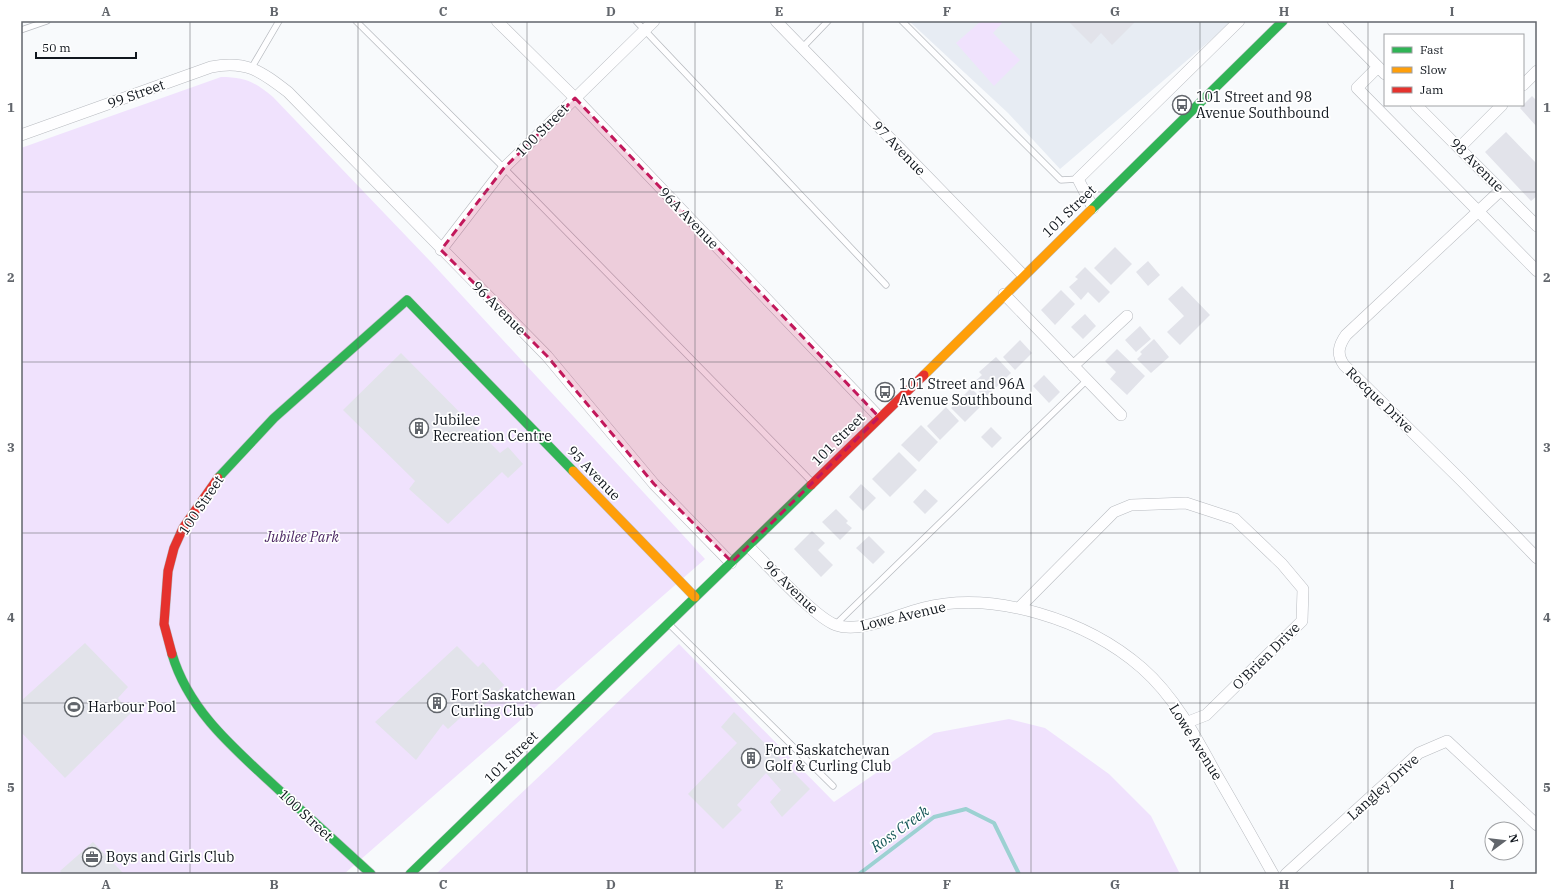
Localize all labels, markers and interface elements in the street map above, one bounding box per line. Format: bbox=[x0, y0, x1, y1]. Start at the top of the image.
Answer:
text: A bbox=[101, 3, 111, 20]
text: B bbox=[269, 3, 279, 20]
text: C bbox=[439, 3, 448, 20]
text: D bbox=[606, 3, 616, 20]
text: E bbox=[775, 3, 783, 20]
text: F bbox=[943, 3, 951, 20]
text: G bbox=[1110, 3, 1120, 20]
text: H bbox=[1279, 3, 1290, 20]
text: I bbox=[1450, 3, 1455, 20]
scale bar bbox=[36, 34, 136, 60]
legend bbox=[1384, 34, 1524, 106]
text: 50 m bbox=[42, 40, 71, 55]
text: Fast bbox=[1420, 42, 1444, 57]
text: Slow bbox=[1420, 62, 1447, 77]
street label: 99 Street bbox=[105, 75, 167, 113]
text: Jam bbox=[1420, 82, 1444, 97]
place label: 101 Street and 98 Avenue Southbound bbox=[1196, 88, 1330, 122]
bus stop icon: 101 Street and 98 Avenue Southbound bbox=[1171, 94, 1193, 116]
text: 1 bbox=[7, 99, 15, 116]
text: 1 bbox=[1543, 99, 1551, 116]
street label: 100 Street bbox=[512, 100, 572, 160]
street label: 97 Avenue bbox=[868, 117, 930, 179]
street label: 98 Avenue bbox=[1446, 134, 1508, 196]
street label: 101 Street bbox=[1038, 181, 1100, 241]
street label: 96A Avenue bbox=[655, 183, 723, 253]
text: 2 bbox=[7, 269, 15, 286]
text: 2 bbox=[1543, 269, 1551, 286]
street label: 96 Avenue bbox=[468, 277, 530, 339]
street label: Rocque Drive bbox=[1342, 363, 1418, 437]
place label: 101 Street and 96A Avenue Southbound bbox=[899, 375, 1033, 409]
bus stop icon: 101 Street and 96A Avenue Southbound bbox=[874, 381, 896, 403]
street label: 101 Street bbox=[808, 409, 868, 469]
place label: Jubilee Recreation Centre bbox=[433, 411, 552, 445]
building icon: Jubilee Recreation Centre bbox=[408, 417, 430, 439]
text: 3 bbox=[7, 439, 15, 456]
text: 3 bbox=[1543, 439, 1551, 456]
street label: 95 Avenue bbox=[563, 442, 625, 504]
street label: 100 Street bbox=[175, 472, 227, 538]
park label: Jubilee Park bbox=[264, 528, 340, 546]
street label: 96 Avenue bbox=[760, 556, 822, 618]
street label: Lowe Avenue bbox=[859, 597, 947, 635]
text: 4 bbox=[7, 609, 15, 626]
text: 4 bbox=[1543, 609, 1551, 626]
street label: O'Brien Drive bbox=[1228, 618, 1304, 694]
place label: Fort Saskatchewan Curling Club bbox=[451, 686, 576, 720]
building icon: Fort Saskatchewan Curling Club bbox=[426, 692, 448, 714]
sports icon: Harbour Pool bbox=[63, 696, 85, 718]
place label: Harbour Pool bbox=[88, 698, 176, 716]
street label: Lowe Avenue bbox=[1165, 700, 1227, 784]
street label: 101 Street bbox=[480, 727, 542, 787]
place label: Fort Saskatchewan Golf & Curling Club bbox=[765, 741, 891, 775]
building icon: Fort Saskatchewan Golf & Curling Club bbox=[740, 747, 762, 769]
street label: Langley Drive bbox=[1343, 750, 1423, 824]
text: 5 bbox=[7, 779, 15, 796]
text: 5 bbox=[1543, 779, 1551, 796]
street label: 100 Street bbox=[275, 785, 337, 845]
water label: Ross Creek bbox=[866, 801, 933, 857]
north arrow bbox=[1484, 821, 1524, 861]
text: N bbox=[1506, 832, 1522, 845]
office icon: Boys and Girls Club bbox=[81, 846, 103, 868]
place label: Boys and Girls Club bbox=[106, 848, 234, 866]
text: A bbox=[101, 876, 111, 893]
text: B bbox=[269, 876, 279, 893]
text: C bbox=[439, 876, 448, 893]
text: D bbox=[606, 876, 616, 893]
text: E bbox=[775, 876, 783, 893]
text: F bbox=[943, 876, 951, 893]
text: G bbox=[1110, 876, 1120, 893]
text: H bbox=[1279, 876, 1290, 893]
text: I bbox=[1450, 876, 1455, 893]

